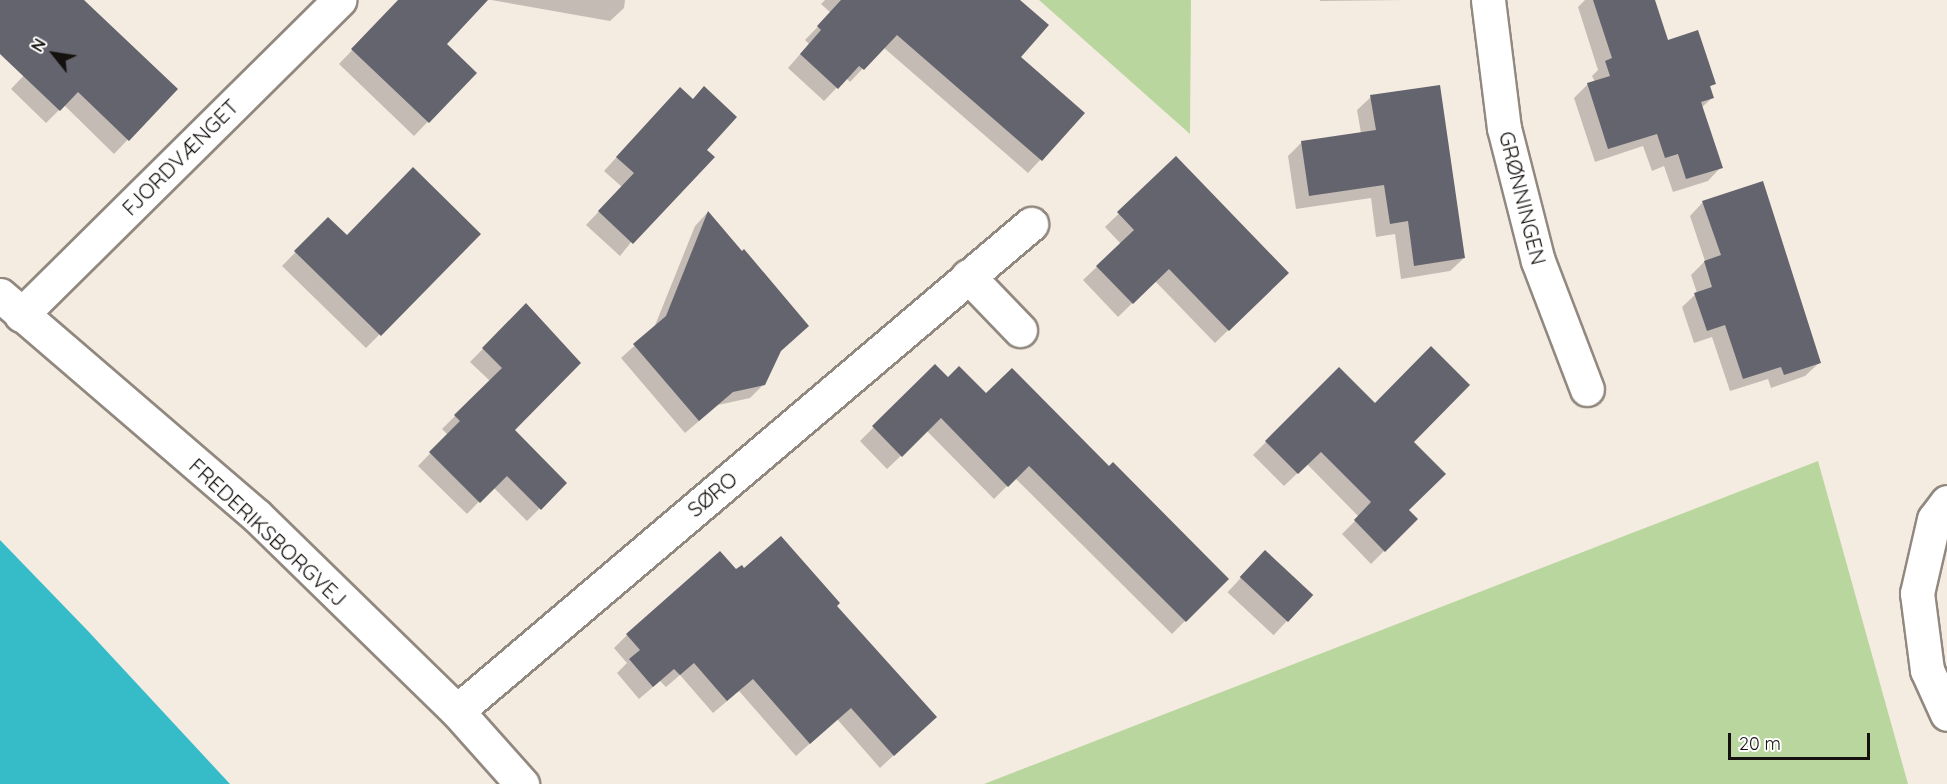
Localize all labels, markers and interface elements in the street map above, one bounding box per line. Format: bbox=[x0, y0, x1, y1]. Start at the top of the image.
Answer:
north arrow bbox=[24, 24, 84, 84]
text: N bbox=[27, 35, 50, 55]
street label: FJORDVÆNGET bbox=[117, 94, 243, 220]
street label: GRØNNINGEN bbox=[1494, 129, 1552, 267]
street label: FREDERIKSBORGVEJ bbox=[184, 453, 352, 611]
street label: SØRO bbox=[682, 466, 742, 522]
scale bar bbox=[1731, 721, 1874, 759]
text: 20 m bbox=[1739, 732, 1781, 755]

